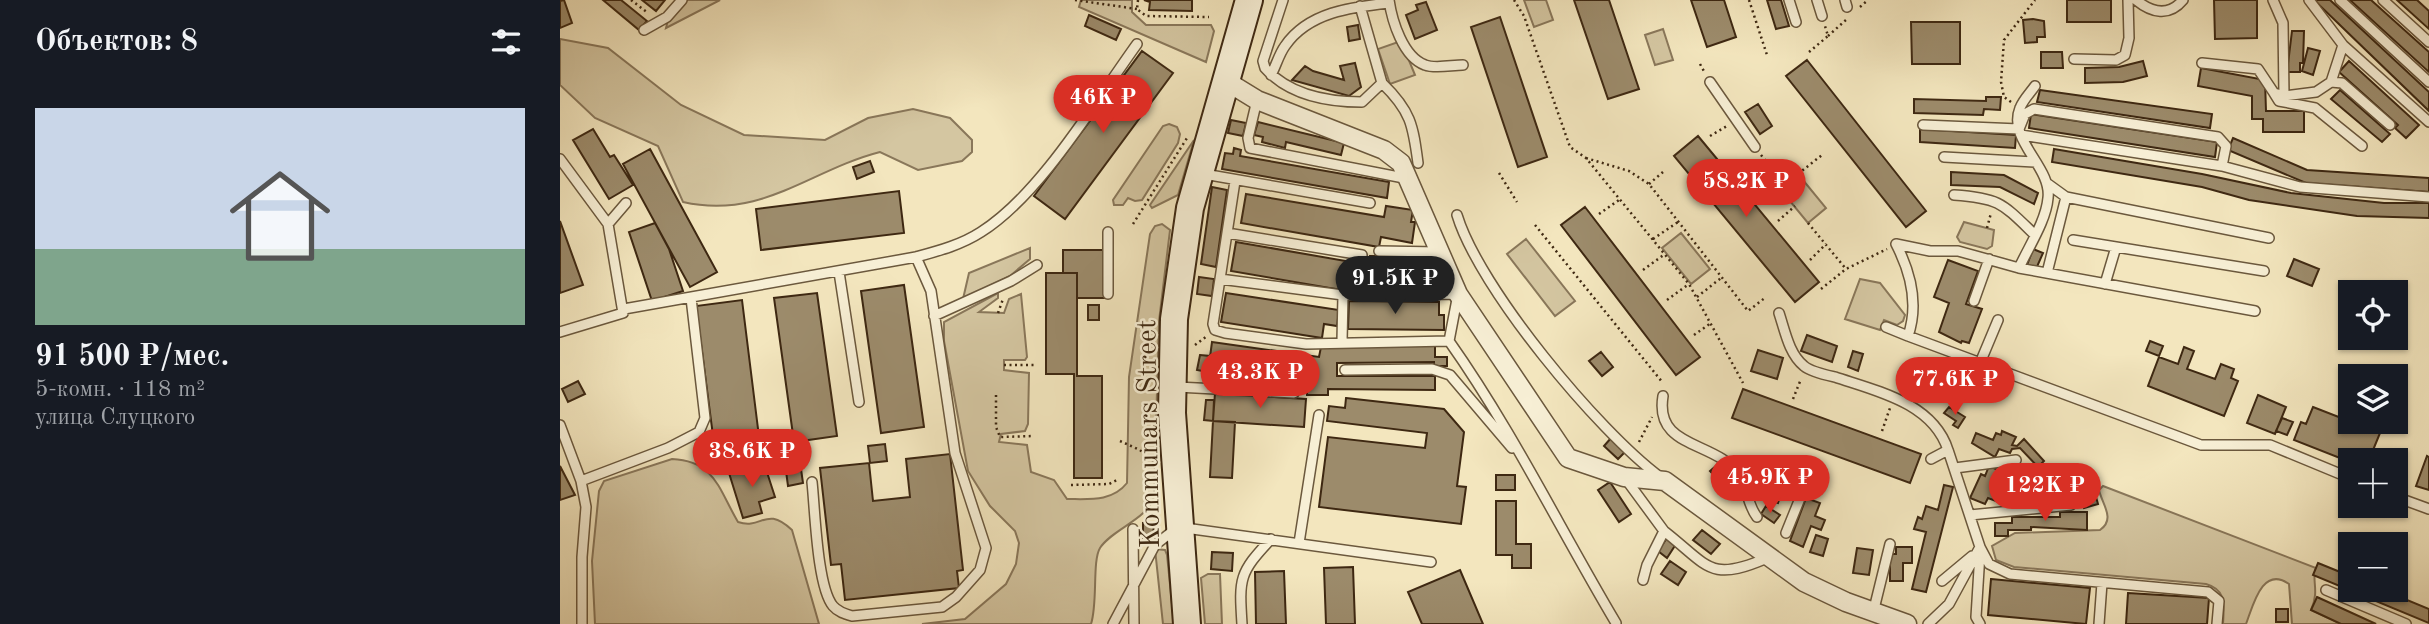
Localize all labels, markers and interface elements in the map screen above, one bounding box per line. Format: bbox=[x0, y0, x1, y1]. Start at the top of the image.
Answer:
icon: filters bbox=[487, 23, 525, 61]
text: Объектов: 8 bbox=[35, 27, 198, 57]
pin: 46K ₽ bbox=[1054, 76, 1152, 135]
text: 46K ₽ bbox=[1070, 86, 1136, 109]
icon: home bbox=[217, 153, 343, 279]
pin: 58.2K ₽ bbox=[1681, 160, 1811, 219]
text: 58.2K ₽ bbox=[1703, 170, 1789, 193]
pin: 91.5K ₽ bbox=[1330, 256, 1460, 316]
text: 91.5K ₽ bbox=[1352, 267, 1438, 290]
map controls bbox=[2338, 280, 2408, 602]
button: locate bbox=[2338, 280, 2408, 350]
street label: Kommunars Street bbox=[1134, 319, 1166, 549]
text: 91 500 ₽/мес. bbox=[35, 342, 229, 372]
pin: 43.3K ₽ bbox=[1195, 350, 1325, 410]
pin: 77.6K ₽ bbox=[1890, 358, 2020, 417]
text: 43.3K ₽ bbox=[1217, 361, 1303, 384]
button: layers bbox=[2338, 364, 2408, 434]
text: 77.6K ₽ bbox=[1912, 368, 1998, 391]
text: 5-комн. · 118 m² bbox=[35, 378, 205, 401]
text: улица Слуцкого bbox=[35, 406, 195, 429]
pin: 38.6K ₽ bbox=[687, 430, 817, 489]
text: 38.6K ₽ bbox=[709, 440, 795, 463]
button: + bbox=[2338, 448, 2408, 518]
pin: 45.9K ₽ bbox=[1705, 456, 1835, 515]
pin: 122K ₽ bbox=[1988, 463, 2102, 523]
text: 45.9K ₽ bbox=[1727, 466, 1813, 489]
text: 122K ₽ bbox=[2005, 474, 2085, 497]
button: − bbox=[2338, 532, 2408, 602]

